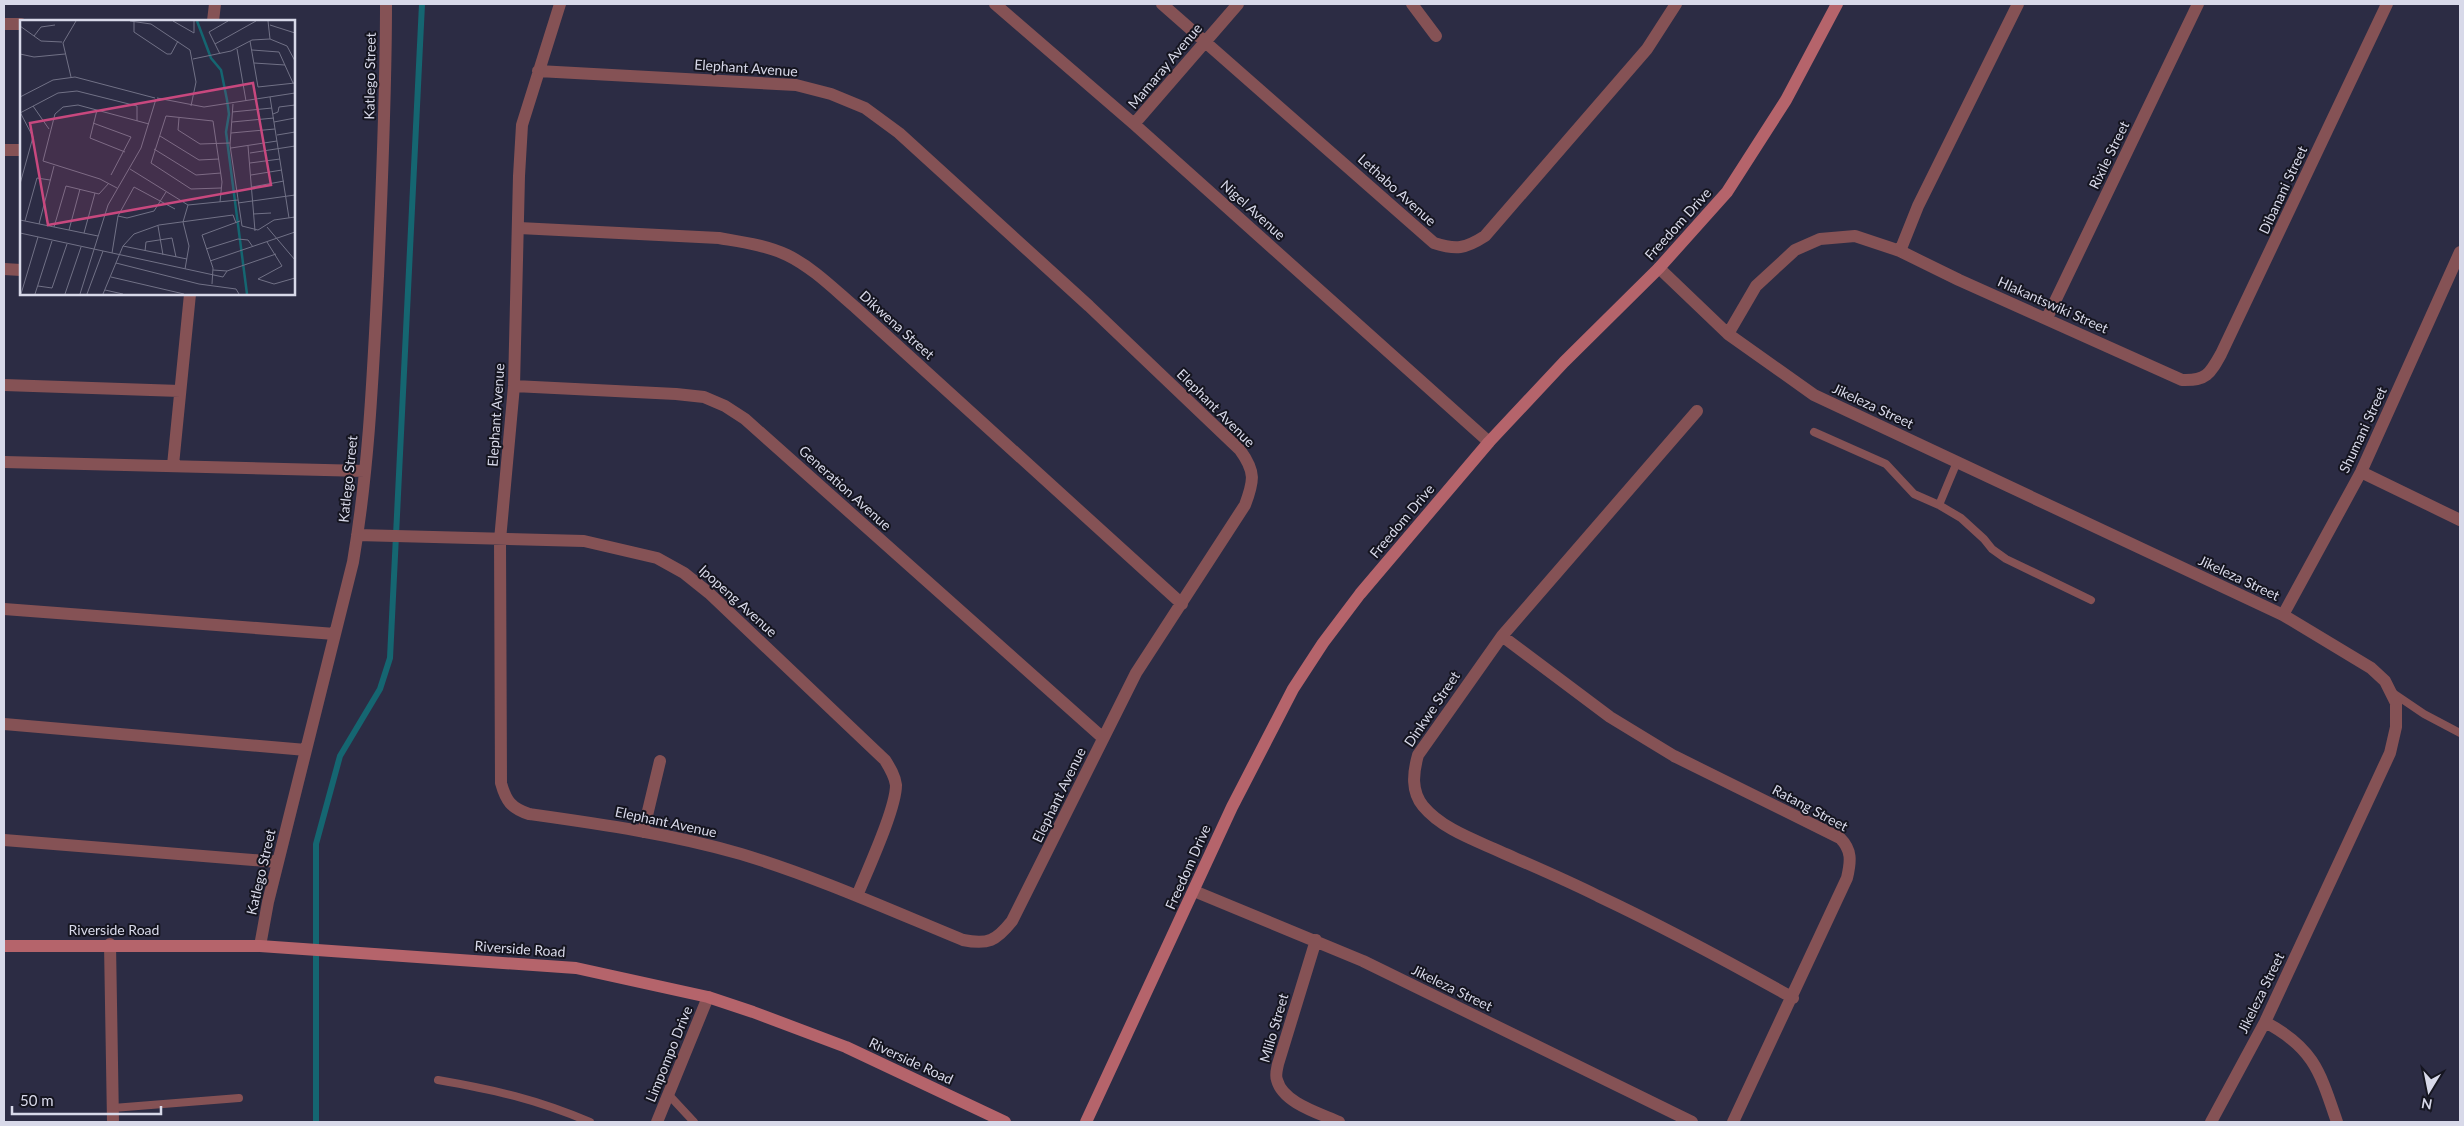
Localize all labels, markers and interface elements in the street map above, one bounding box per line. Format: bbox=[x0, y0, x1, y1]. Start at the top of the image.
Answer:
street label: Mamaray Avenue bbox=[1124, 19, 1205, 112]
inset map bbox=[20, 20, 295, 295]
street label: Katlego Street bbox=[360, 32, 379, 120]
street label: Elephant Avenue bbox=[694, 55, 798, 80]
street label: Rixile Street bbox=[2085, 118, 2132, 192]
street label: Dibanani Street bbox=[2255, 143, 2310, 236]
street label: Lethabo Avenue bbox=[1355, 150, 1440, 229]
street label: Nigel Avenue bbox=[1217, 176, 1289, 243]
street label: Freedom Drive bbox=[1641, 184, 1714, 263]
street label: Hlakantswiki Street bbox=[1995, 273, 2111, 337]
street label: Dikwena Street bbox=[857, 287, 938, 363]
street label: Elephant Avenue bbox=[483, 363, 508, 467]
street label: Elephant Avenue bbox=[1174, 365, 1259, 450]
street label: Jikeleza Street bbox=[1830, 379, 1917, 432]
street label: Shumani Street bbox=[2335, 384, 2390, 476]
street label: Katlego Street bbox=[334, 435, 361, 523]
street label: Generation Avenue bbox=[796, 442, 895, 534]
street label: Freedom Drive bbox=[1366, 480, 1437, 561]
street label: Jikeleza Street bbox=[2196, 551, 2283, 604]
street label: Ipopeng Avenue bbox=[696, 561, 781, 640]
street label: Dinkwe Street bbox=[1400, 668, 1463, 750]
street label: Elephant Avenue bbox=[1028, 745, 1089, 845]
street label: Ratang Street bbox=[1770, 781, 1851, 835]
street label: Elephant Avenue bbox=[614, 802, 719, 841]
street label: Freedom Drive bbox=[1161, 822, 1214, 912]
street label: Katlego Street bbox=[242, 827, 279, 916]
street label: Riverside Road bbox=[69, 921, 159, 938]
street label: Riverside Road bbox=[474, 937, 566, 960]
street label: Jikeleza Street bbox=[2234, 950, 2287, 1036]
street label: Jikeleza Street bbox=[1409, 961, 1495, 1014]
street label: Mlilo Street bbox=[1256, 991, 1292, 1064]
street label: Limpompo Drive bbox=[642, 1003, 696, 1104]
street label: Riverside Road bbox=[866, 1034, 956, 1087]
north arrow bbox=[2404, 1066, 2454, 1116]
scale bar bbox=[12, 1084, 161, 1116]
text: 50 m bbox=[20, 1091, 54, 1109]
text: N bbox=[2420, 1095, 2433, 1114]

